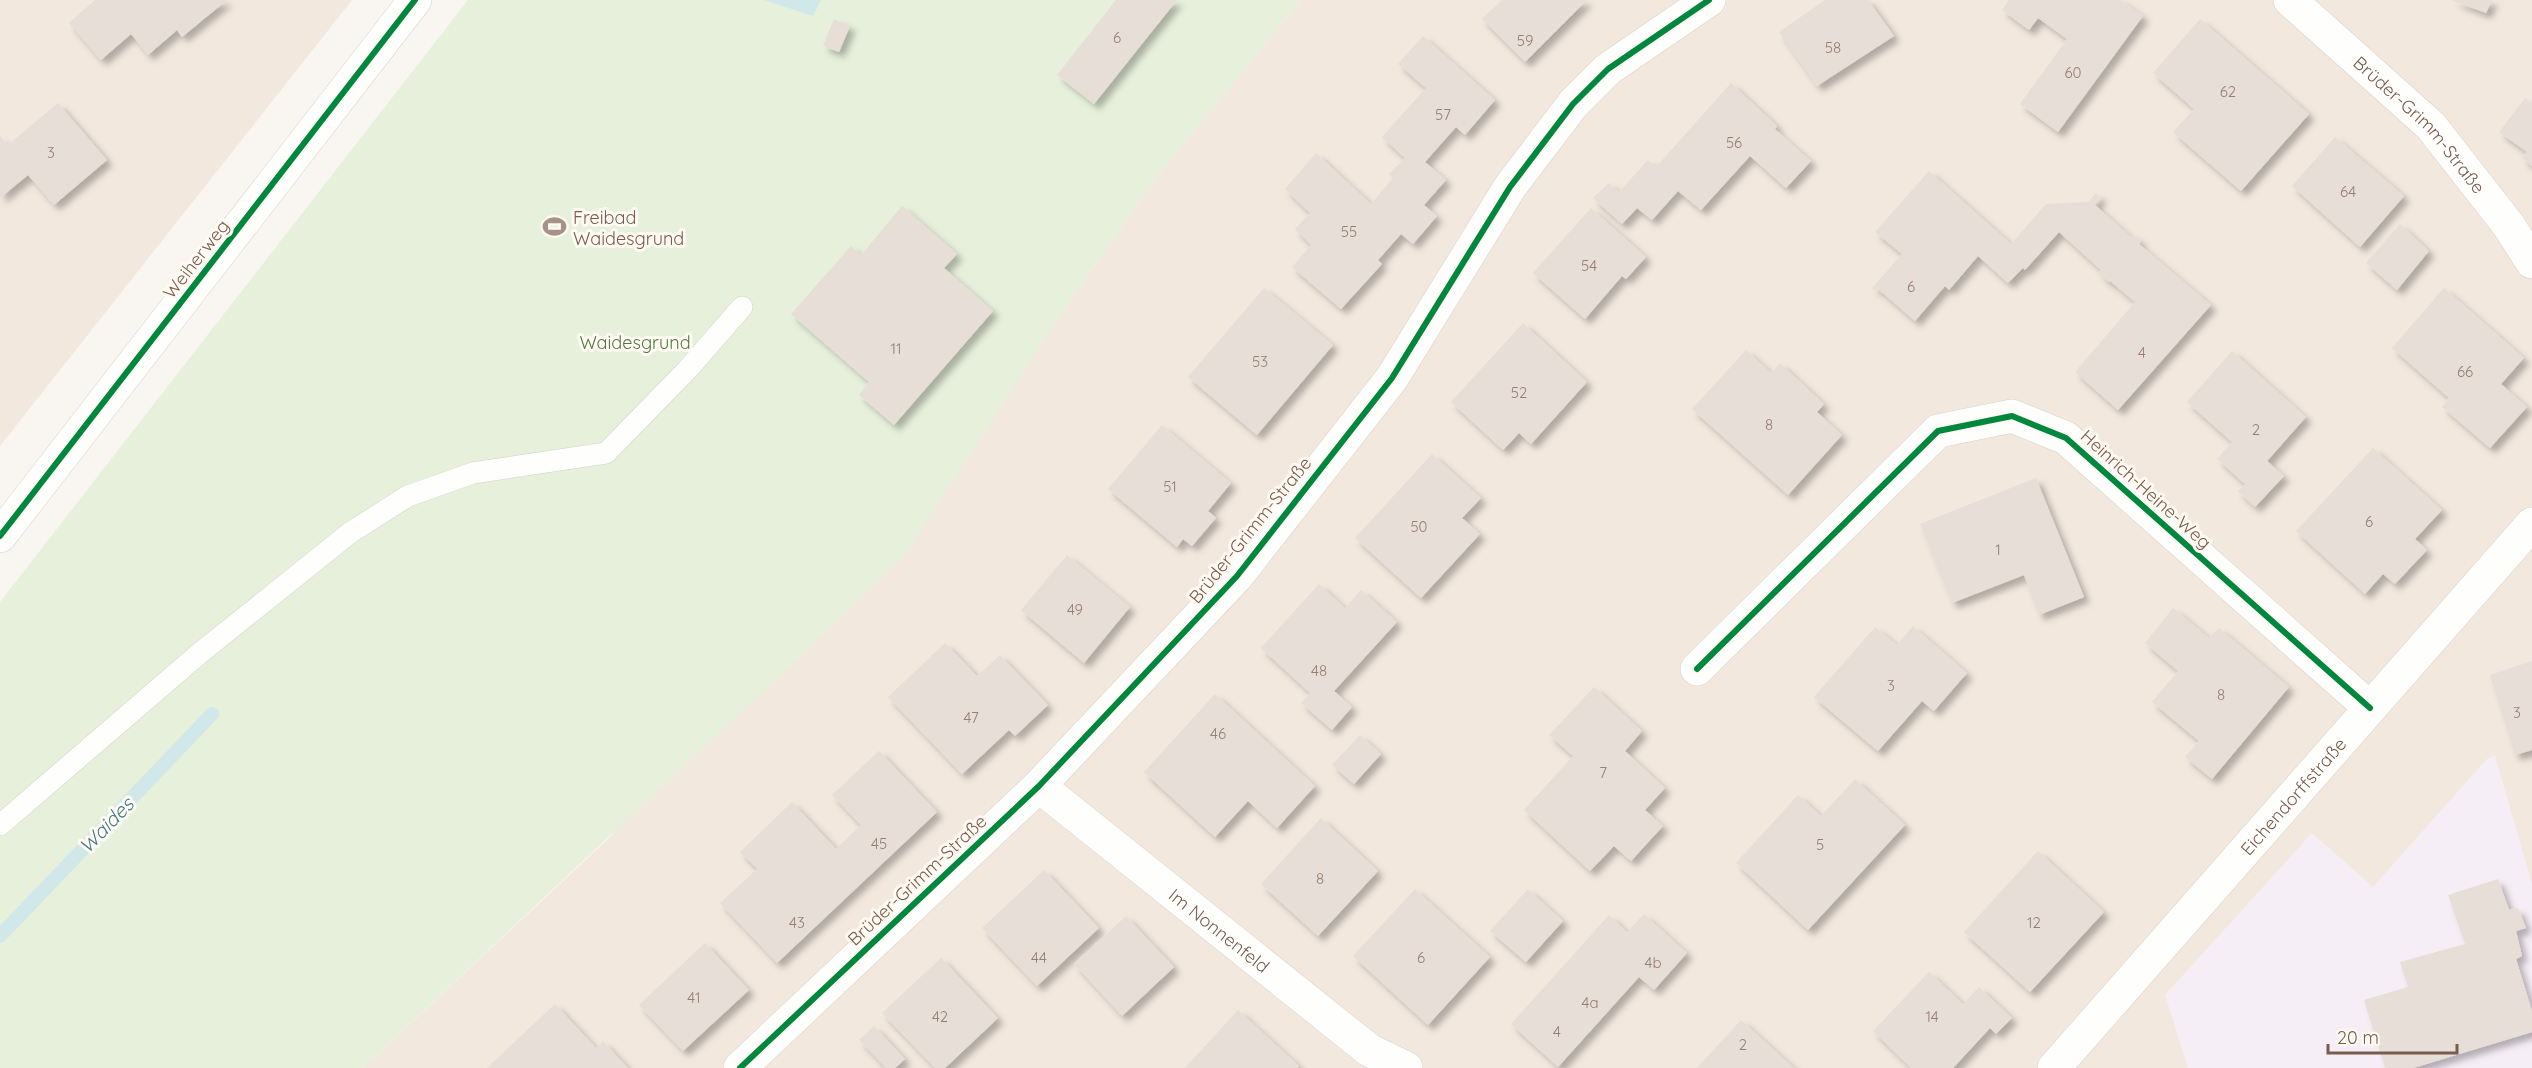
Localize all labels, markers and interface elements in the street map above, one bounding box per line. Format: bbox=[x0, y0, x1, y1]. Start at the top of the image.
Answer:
house number: 6 bbox=[1113, 28, 1121, 47]
house number: 59 bbox=[1517, 31, 1533, 50]
house number: 58 bbox=[1825, 38, 1841, 57]
street label: Brüder-Grimm-Straße bbox=[2349, 51, 2490, 198]
house number: 60 bbox=[2065, 63, 2082, 82]
house number: 62 bbox=[2220, 82, 2236, 101]
house number: 57 bbox=[1435, 105, 1451, 124]
house number: 56 bbox=[1726, 133, 1742, 152]
house number: 3 bbox=[47, 143, 55, 162]
house number: 64 bbox=[2340, 182, 2356, 201]
place label: Freibad Waidesgrund bbox=[573, 206, 684, 250]
sports icon: Freibad Waidesgrund bbox=[542, 214, 568, 240]
street label: Weiherweg bbox=[158, 215, 234, 303]
house number: 55 bbox=[1341, 222, 1357, 241]
house number: 54 bbox=[1581, 256, 1597, 275]
house number: 6 bbox=[1907, 277, 1915, 296]
park label: Waidesgrund bbox=[579, 331, 691, 354]
house number: 11 bbox=[890, 339, 902, 358]
house number: 4 bbox=[2138, 343, 2146, 362]
house number: 53 bbox=[1252, 352, 1268, 371]
house number: 66 bbox=[2457, 362, 2473, 381]
house number: 52 bbox=[1511, 383, 1527, 402]
house number: 8 bbox=[1765, 415, 1773, 434]
house number: 2 bbox=[2252, 420, 2260, 439]
street label: Heinrich-Heine-Weg bbox=[2076, 424, 2216, 554]
street label: Brüder-Grimm-Straße bbox=[1184, 452, 1316, 608]
house number: 51 bbox=[1163, 477, 1177, 496]
house number: 6 bbox=[2365, 512, 2373, 531]
house number: 50 bbox=[1410, 517, 1428, 536]
house number: 1 bbox=[1995, 540, 2001, 559]
house number: 49 bbox=[1067, 600, 1083, 619]
house number: 48 bbox=[1311, 661, 1327, 680]
house number: 3 bbox=[1887, 676, 1895, 695]
house number: 8 bbox=[2217, 685, 2225, 704]
house number: 3 bbox=[2513, 703, 2521, 722]
house number: 47 bbox=[963, 708, 979, 727]
house number: 46 bbox=[1210, 724, 1226, 743]
street label: Eichendorffstraße bbox=[2235, 732, 2351, 860]
house number: 7 bbox=[1599, 763, 1607, 782]
water label: Waides bbox=[73, 791, 140, 858]
street label: Brüder-Grimm-Straße bbox=[843, 810, 991, 950]
house number: 45 bbox=[871, 834, 887, 853]
house number: 5 bbox=[1816, 835, 1824, 854]
house number: 8 bbox=[1316, 869, 1324, 888]
street label: Im Nonnenfeld bbox=[1165, 883, 1274, 977]
house number: 43 bbox=[789, 913, 805, 932]
house number: 12 bbox=[2027, 913, 2041, 932]
house number: 44 bbox=[1031, 948, 1047, 967]
house number: 6 bbox=[1417, 948, 1425, 967]
house number: 4b bbox=[1645, 953, 1662, 972]
house number: 41 bbox=[687, 988, 701, 1007]
house number: 4a bbox=[1582, 993, 1599, 1012]
house number: 42 bbox=[932, 1007, 948, 1026]
house number: 14 bbox=[1925, 1007, 1939, 1026]
scale bar bbox=[2328, 1017, 2457, 1055]
house number: 4 bbox=[1553, 1022, 1561, 1041]
text: 20 m bbox=[2337, 1026, 2379, 1049]
house number: 2 bbox=[1739, 1035, 1747, 1054]

